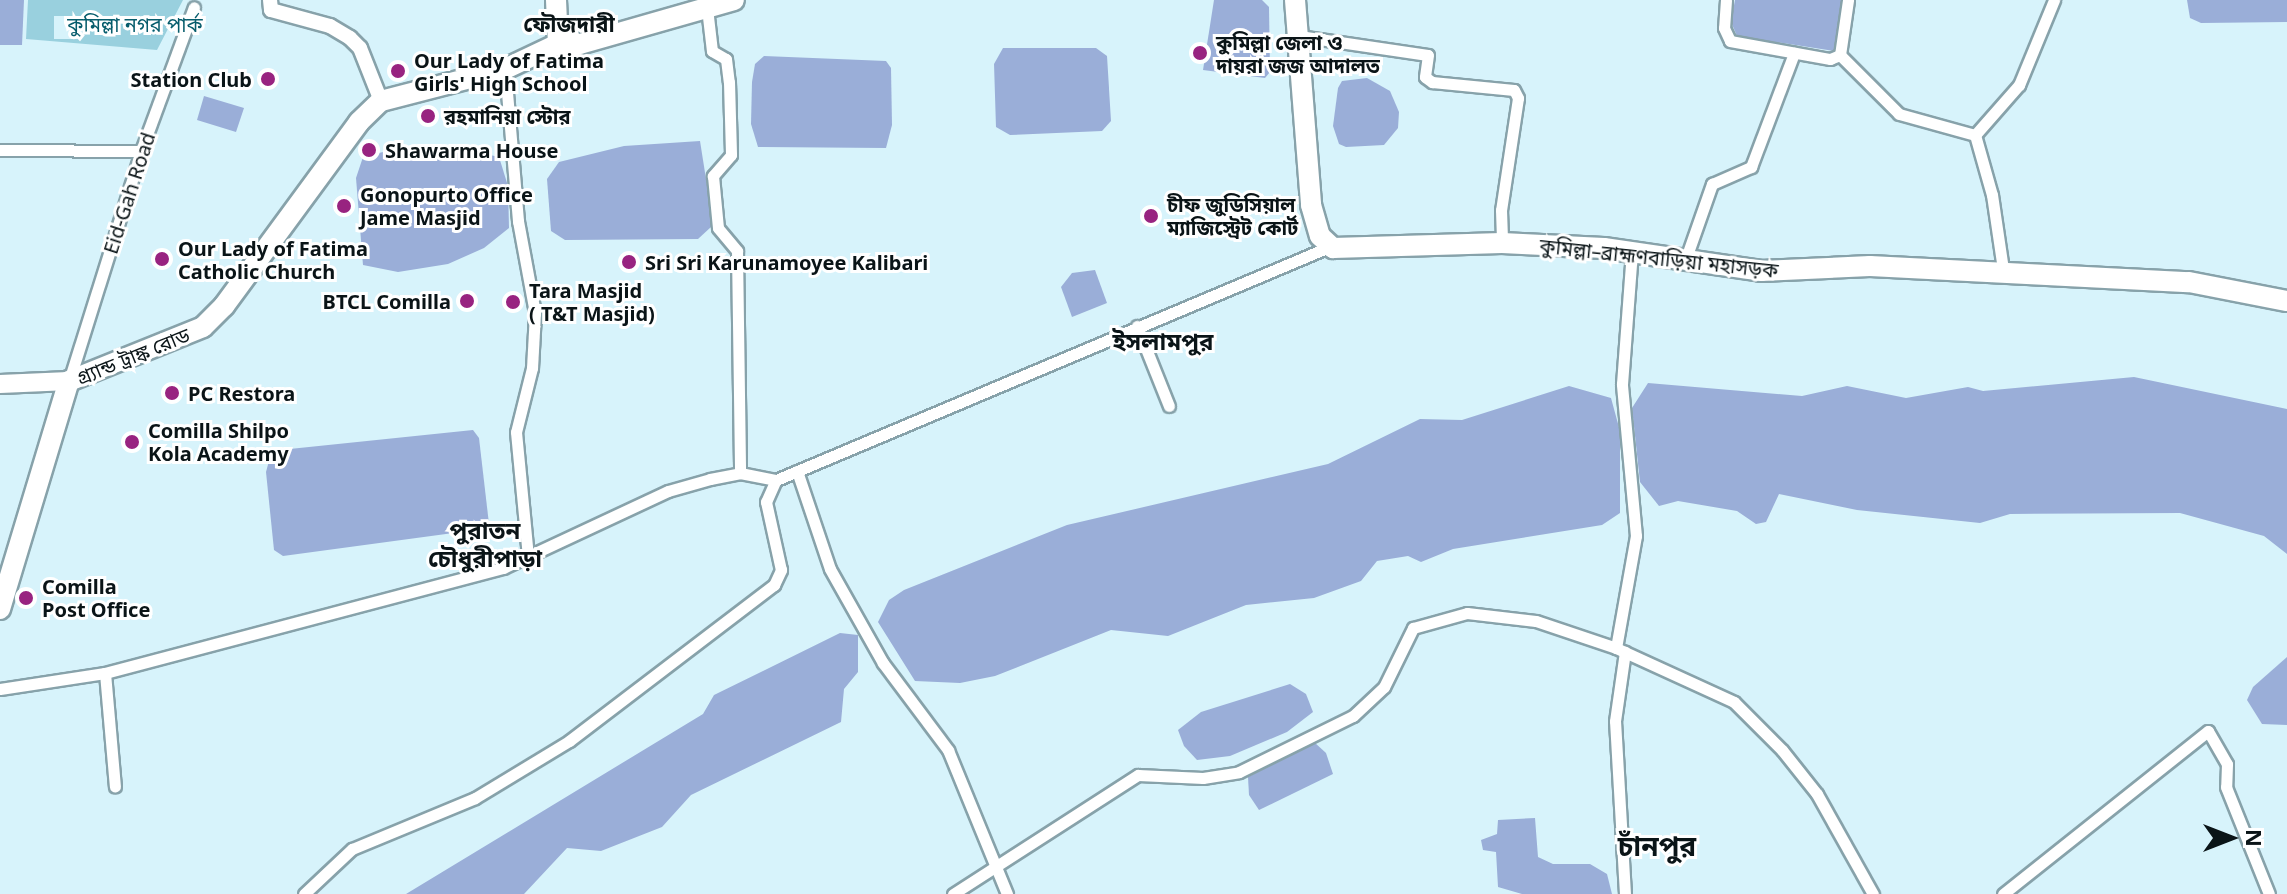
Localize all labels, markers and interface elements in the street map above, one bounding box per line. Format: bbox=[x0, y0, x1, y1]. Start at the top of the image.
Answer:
district label: ফৌজদারী bbox=[523, 11, 615, 37]
park label: কুমিল্লা নগর পার্ক bbox=[67, 12, 203, 36]
place label: কুমিল্লা জেলা ও দায়রা জজ আদালত bbox=[1216, 30, 1380, 77]
marker: কুমিল্লা জেলা ও দায়রা জজ আদালত bbox=[1191, 44, 1209, 62]
place label: Our Lady of Fatima Girls' High School bbox=[414, 48, 604, 95]
marker: Our Lady of Fatima Girls' High School bbox=[389, 62, 407, 80]
place label: Station Club bbox=[131, 67, 252, 91]
marker: Station Club bbox=[259, 70, 277, 88]
place label: রহমানিয়া স্টোর bbox=[444, 104, 570, 128]
marker: রহমানিয়া স্টোর bbox=[419, 107, 437, 125]
street label: Eid-Gah Road bbox=[98, 129, 160, 257]
place label: Shawarma House bbox=[385, 138, 558, 162]
marker: Shawarma House bbox=[360, 141, 378, 159]
place label: Gonopurto Office Jame Masjid bbox=[360, 182, 533, 229]
place label: চীফ জুডিসিয়াল ম্যাজিস্ট্রেট কোর্ট bbox=[1167, 192, 1298, 239]
marker: Gonopurto Office Jame Masjid bbox=[335, 197, 353, 215]
marker: চীফ জুডিসিয়াল ম্যাজিস্ট্রেট কোর্ট bbox=[1142, 207, 1160, 225]
street label: কুমিল্লা–ব্রাহ্মণবাড়িয়া মহাসড়ক bbox=[1538, 234, 1780, 282]
place label: Our Lady of Fatima Catholic Church bbox=[178, 236, 368, 283]
marker: Our Lady of Fatima Catholic Church bbox=[153, 250, 171, 268]
place label: Sri Sri Karunamoyee Kalibari bbox=[645, 250, 928, 274]
marker: Sri Sri Karunamoyee Kalibari bbox=[620, 253, 638, 271]
place label: Tara Masjid ( T&T Masjid) bbox=[529, 278, 655, 325]
place label: BTCL Comilla bbox=[323, 289, 451, 313]
marker: BTCL Comilla bbox=[458, 292, 476, 310]
marker: Tara Masjid ( T&T Masjid) bbox=[504, 293, 522, 311]
street label: গ্র্যান্ড ট্রাঙ্ক রোড bbox=[73, 322, 193, 390]
district label: ইসলামপুর bbox=[1113, 327, 1213, 355]
place label: PC Restora bbox=[188, 381, 295, 405]
marker: PC Restora bbox=[163, 384, 181, 402]
place label: Comilla Shilpo Kola Academy bbox=[148, 418, 289, 465]
marker: Comilla Shilpo Kola Academy bbox=[123, 433, 141, 451]
district label: পুরাতন চৌধুরীপাড়া bbox=[428, 516, 542, 572]
place label: Comilla Post Office bbox=[42, 574, 150, 621]
marker: Comilla Post Office bbox=[17, 589, 35, 607]
north arrow bbox=[2191, 798, 2271, 878]
district label: চাঁনপুর bbox=[1618, 828, 1696, 862]
text: N bbox=[2240, 829, 2270, 847]

